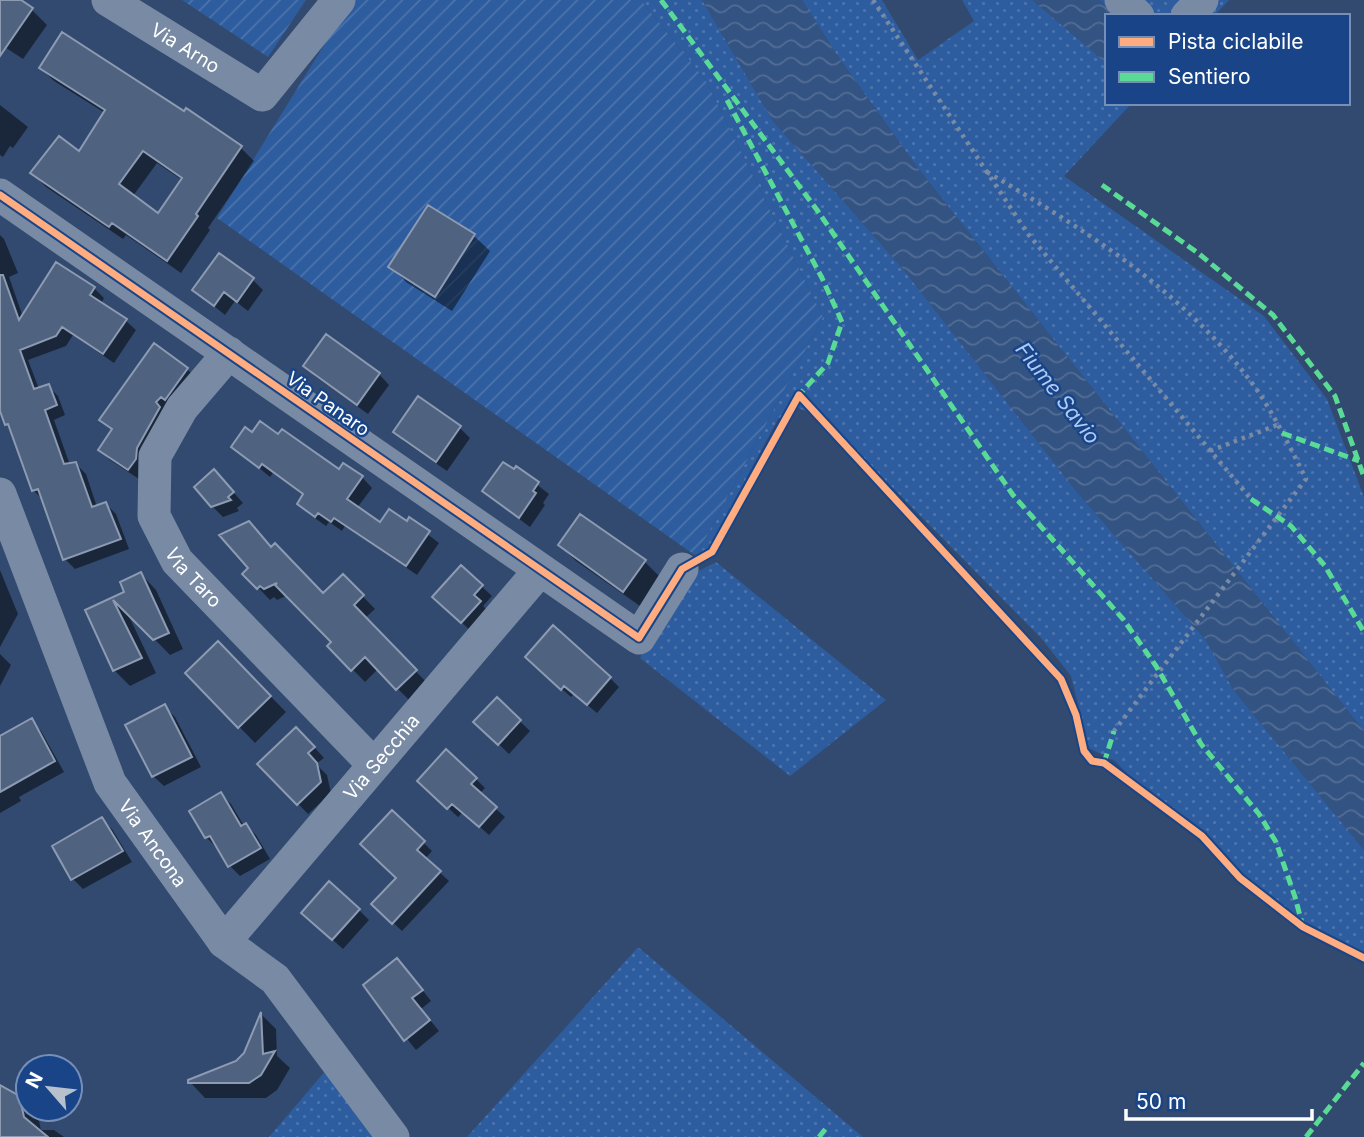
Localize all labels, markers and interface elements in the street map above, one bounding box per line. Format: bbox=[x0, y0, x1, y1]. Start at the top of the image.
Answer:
legend bbox=[1105, 14, 1350, 105]
street label: Via Arno bbox=[147, 18, 224, 78]
text: Pista ciclabile bbox=[1168, 29, 1304, 54]
text: Sentiero bbox=[1168, 64, 1250, 89]
water label: Fiume Savio bbox=[1011, 337, 1105, 449]
street label: Via Panaro bbox=[282, 367, 374, 441]
street label: Via Taro bbox=[161, 544, 227, 612]
street label: Via Secchia bbox=[338, 709, 424, 804]
street label: Via Ancona bbox=[114, 795, 192, 891]
north arrow bbox=[14, 1053, 84, 1123]
text: N bbox=[21, 1068, 48, 1092]
scale bar bbox=[1126, 1078, 1312, 1122]
text: 50 m bbox=[1136, 1089, 1186, 1114]

